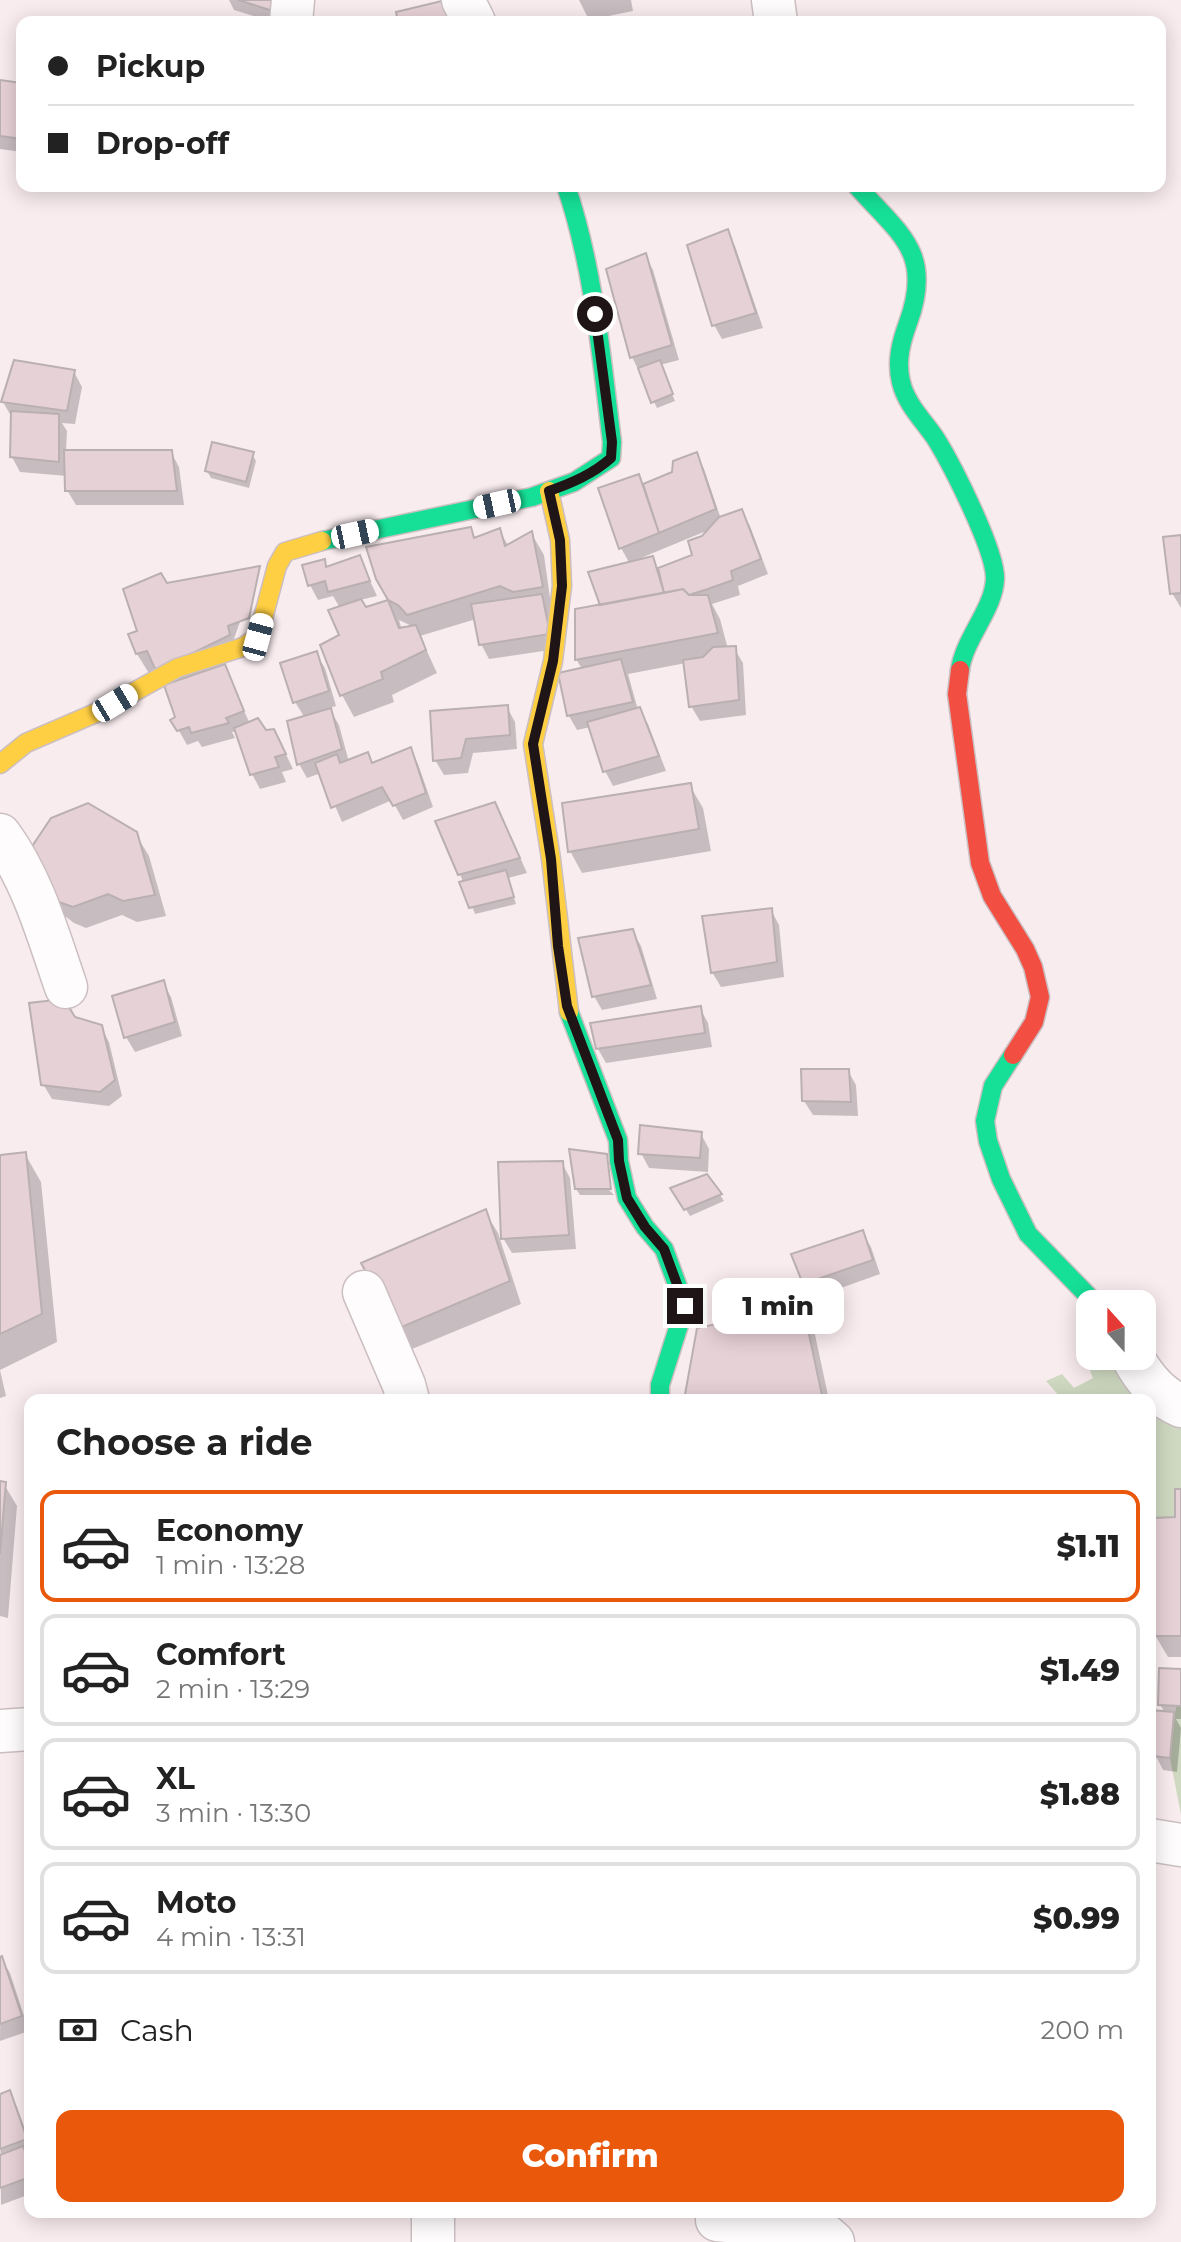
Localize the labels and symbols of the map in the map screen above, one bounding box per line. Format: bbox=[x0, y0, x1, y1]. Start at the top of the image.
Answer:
route start bbox=[577, 296, 613, 332]
car bbox=[471, 487, 523, 521]
car bbox=[329, 517, 381, 551]
car bbox=[240, 611, 276, 663]
car bbox=[88, 680, 142, 726]
callout: 1 min bbox=[713, 1278, 845, 1334]
route end bbox=[667, 1288, 703, 1324]
north arrow bbox=[1076, 1290, 1156, 1370]

